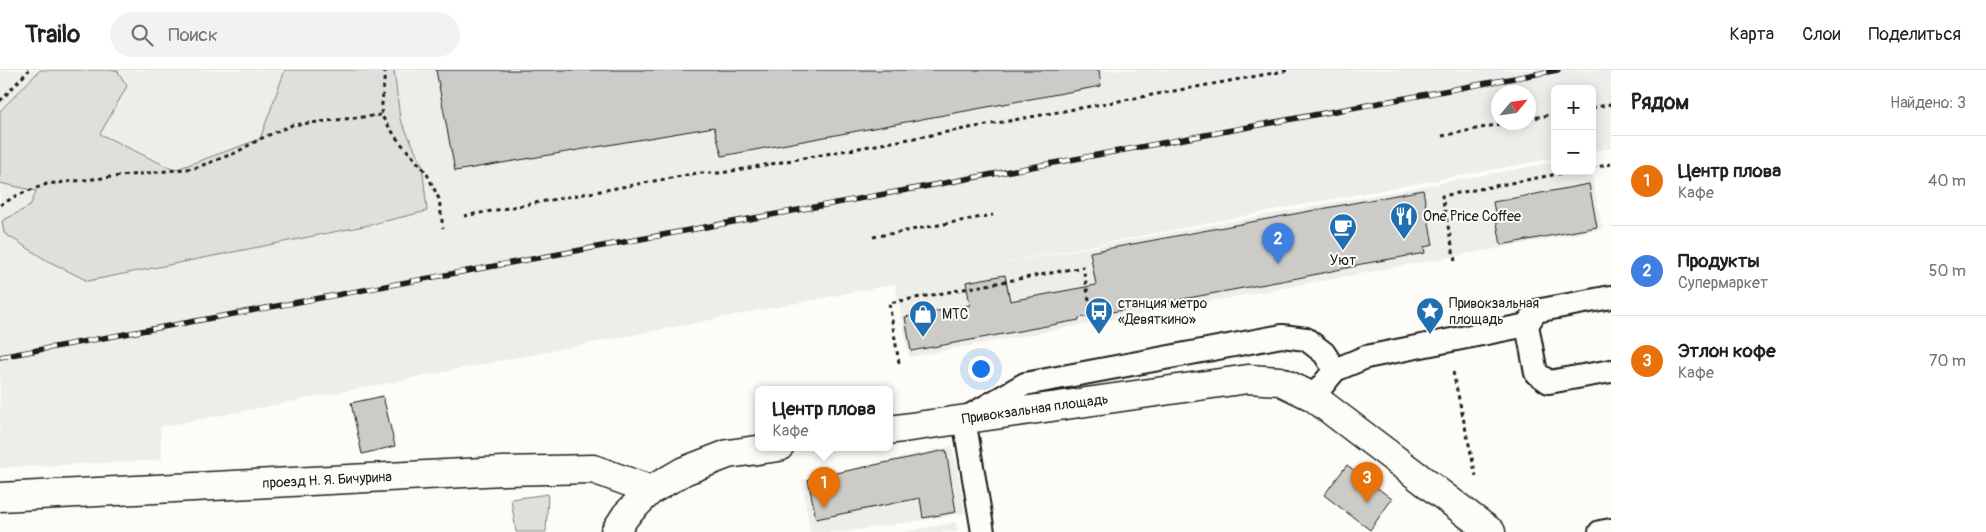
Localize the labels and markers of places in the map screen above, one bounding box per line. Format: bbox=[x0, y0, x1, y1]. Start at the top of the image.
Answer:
restaurant icon: One Price Coffee bbox=[1389, 201, 1419, 240]
place label: One Price Coffee bbox=[1423, 208, 1521, 225]
cafe icon: Уют bbox=[1328, 212, 1358, 251]
pin: 2 bbox=[1262, 223, 1294, 264]
place label: Уют bbox=[1330, 252, 1356, 269]
place label: станция метро «Девяткино» bbox=[1118, 295, 1208, 328]
place label: Привокзальная площадь bbox=[1449, 295, 1539, 328]
bus stop icon: станция метро «Девяткино» bbox=[1084, 296, 1114, 335]
place icon: Привокзальная площадь bbox=[1415, 296, 1445, 335]
shop icon: МТС bbox=[908, 299, 938, 338]
place label: МТС bbox=[942, 306, 969, 323]
pin: 3 bbox=[1351, 462, 1383, 503]
pin: 1 bbox=[808, 467, 840, 508]

